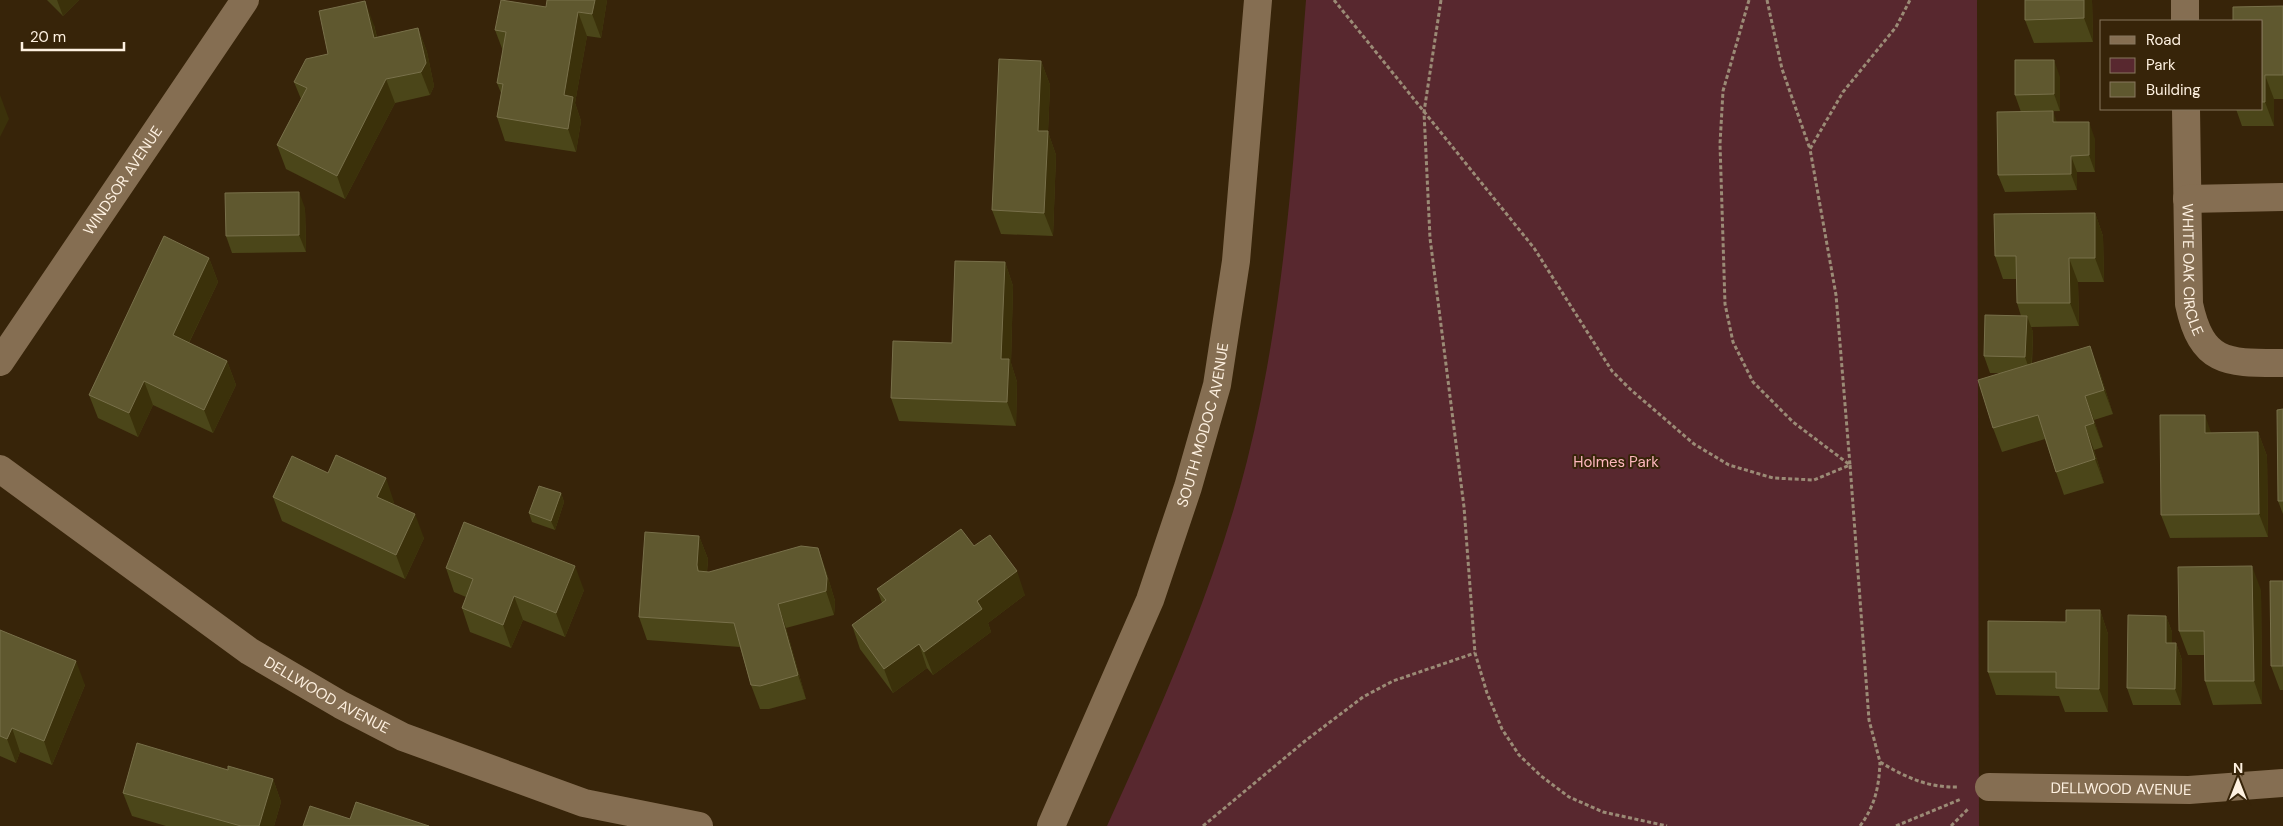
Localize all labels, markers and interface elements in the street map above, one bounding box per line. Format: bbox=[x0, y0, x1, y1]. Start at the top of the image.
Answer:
scale bar bbox=[22, 20, 125, 52]
legend bbox=[2100, 20, 2263, 110]
text: 20 m bbox=[30, 27, 66, 47]
text: Road bbox=[2146, 30, 2181, 50]
text: Park bbox=[2146, 55, 2176, 75]
text: Building bbox=[2146, 80, 2201, 100]
street label: WINDSOR AVENUE bbox=[79, 122, 167, 239]
street label: WHITE OAK CIRCLE bbox=[2177, 203, 2208, 339]
street label: SOUTH MODOC AVENUE bbox=[1172, 341, 1233, 510]
park label: Holmes Park bbox=[1573, 452, 1659, 472]
street label: DELLWOOD AVENUE bbox=[260, 652, 393, 738]
north arrow bbox=[2213, 756, 2263, 806]
text: N bbox=[2233, 759, 2243, 777]
street label: DELLWOOD AVENUE bbox=[2050, 778, 2192, 800]

